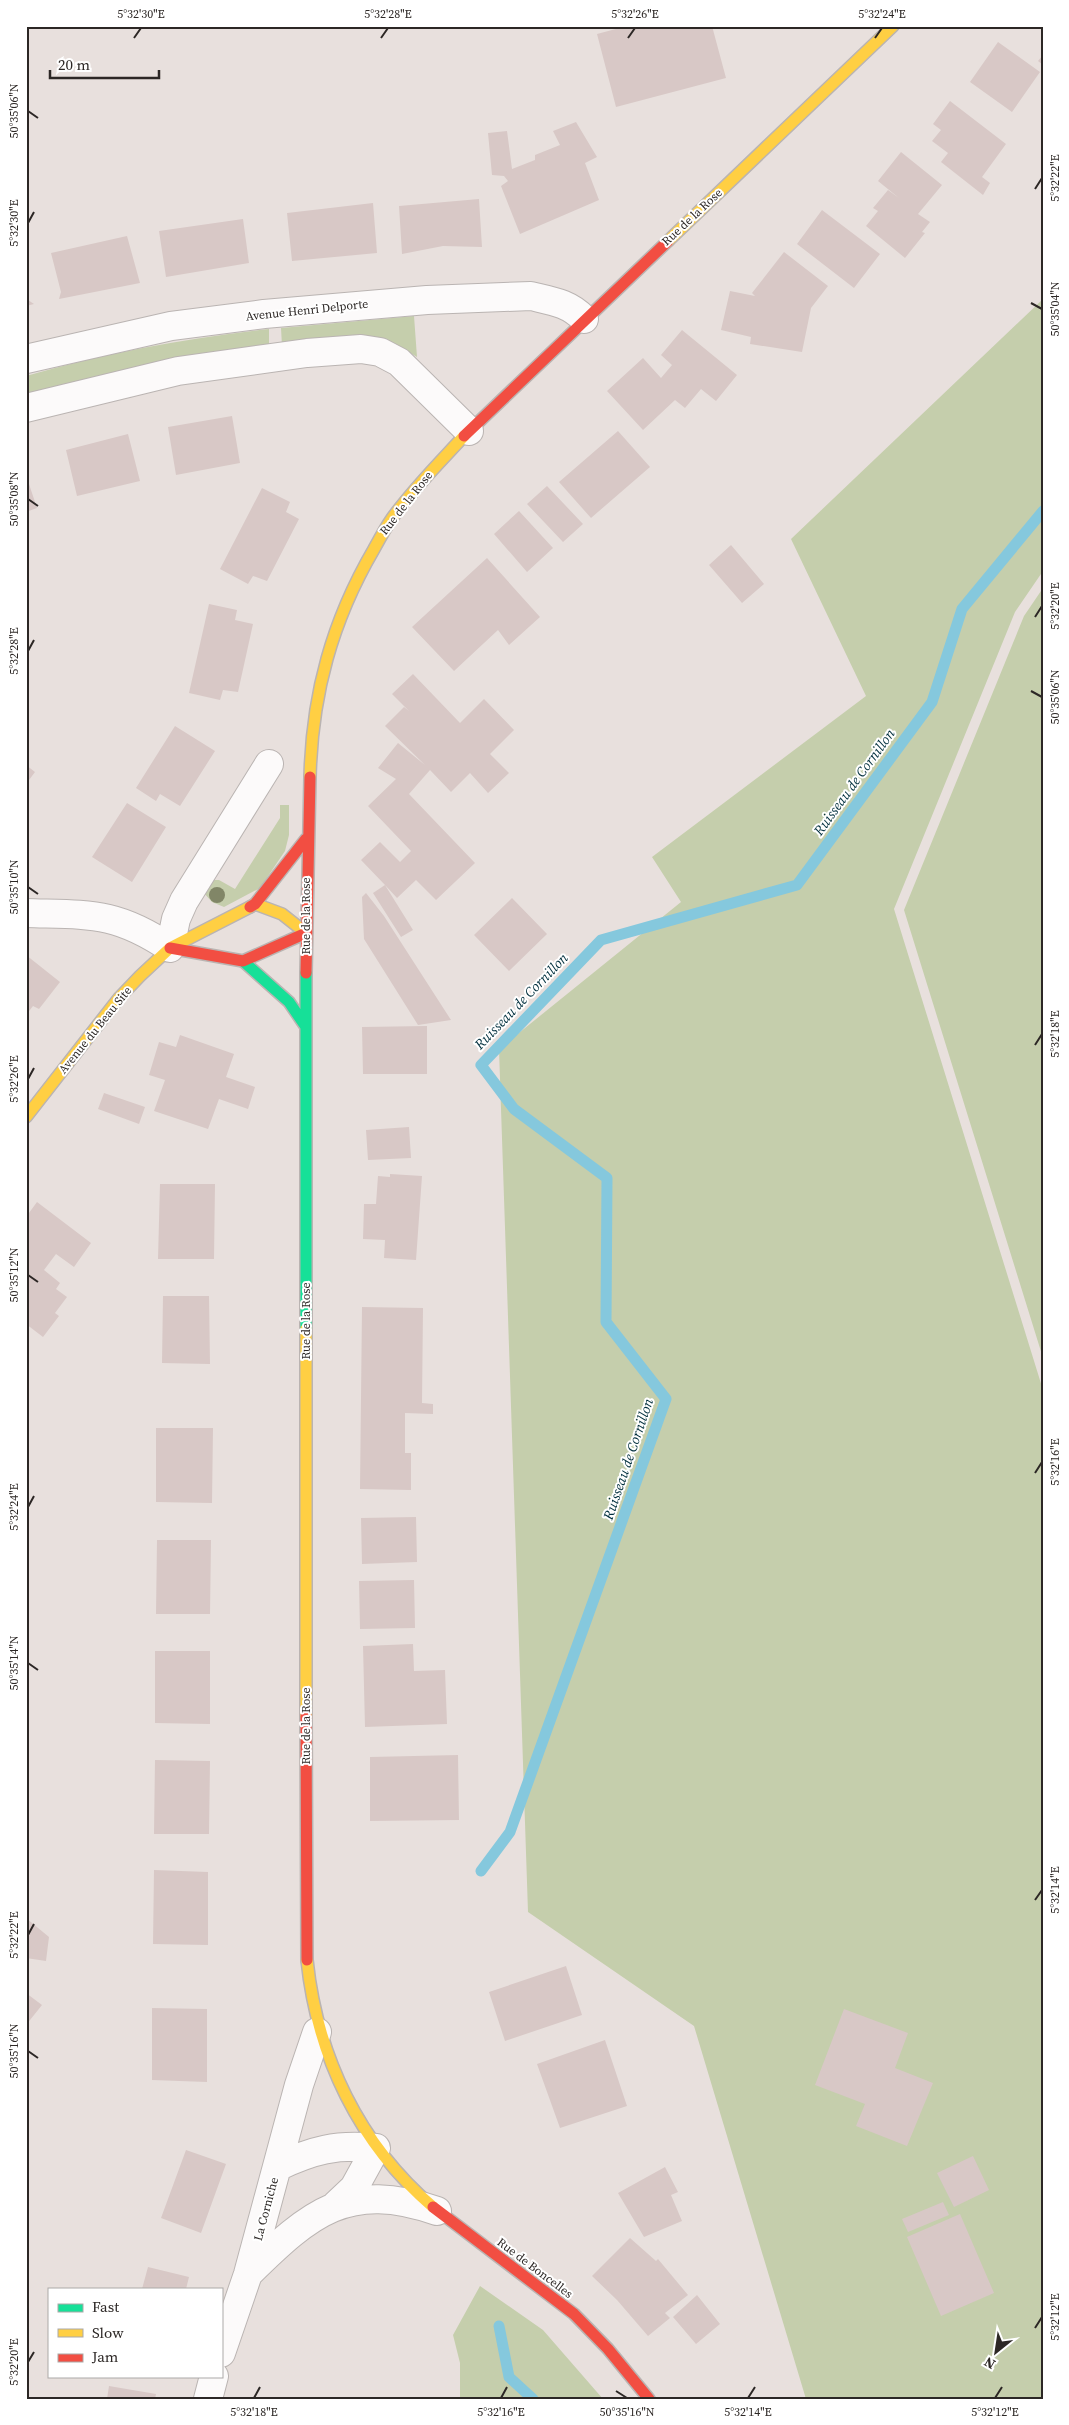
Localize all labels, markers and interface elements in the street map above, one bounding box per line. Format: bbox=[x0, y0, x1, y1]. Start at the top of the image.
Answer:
text: 5°32'30"E bbox=[117, 6, 165, 22]
text: 5°32'28"E bbox=[364, 6, 412, 22]
text: 5°32'26"E bbox=[611, 6, 659, 22]
text: 5°32'24"E bbox=[858, 6, 906, 22]
scale bar bbox=[50, 48, 159, 80]
text: 20 m bbox=[58, 54, 90, 75]
text: 50°35'06"N bbox=[6, 83, 22, 139]
text: 5°32'22"E bbox=[1047, 154, 1063, 202]
street label: Rue de la Rose bbox=[658, 185, 726, 249]
text: 5°32'30"E bbox=[6, 199, 22, 247]
text: 50°35'04"N bbox=[1047, 281, 1063, 337]
street label: Avenue Henri Delporte bbox=[245, 296, 369, 324]
street label: Rue de la Rose bbox=[376, 468, 436, 538]
text: 50°35'08"N bbox=[6, 471, 22, 527]
text: 5°32'20"E bbox=[1047, 582, 1063, 630]
text: 5°32'28"E bbox=[6, 627, 22, 675]
text: 50°35'06"N bbox=[1047, 669, 1063, 725]
water label: Ruisseau de Cornillon bbox=[808, 725, 900, 840]
text: 50°35'10"N bbox=[6, 859, 22, 915]
street label: Rue de la Rose bbox=[298, 877, 314, 955]
water label: Ruisseau de Cornillon bbox=[469, 948, 572, 1054]
street label: Avenue du Beau Site bbox=[55, 983, 135, 1077]
text: 5°32'18"E bbox=[1047, 1010, 1063, 1058]
text: 5°32'26"E bbox=[6, 1055, 22, 1103]
text: 50°35'12"N bbox=[6, 1247, 22, 1303]
street label: Rue de la Rose bbox=[298, 1282, 314, 1360]
water label: Ruisseau de Cornillon bbox=[598, 1396, 658, 1523]
text: 5°32'16"E bbox=[1047, 1438, 1063, 1486]
text: 5°32'24"E bbox=[6, 1483, 22, 1531]
text: 50°35'14"N bbox=[6, 1635, 22, 1691]
street label: Rue de la Rose bbox=[298, 1687, 314, 1765]
text: 5°32'14"E bbox=[1047, 1866, 1063, 1914]
text: 5°32'22"E bbox=[6, 1911, 22, 1959]
text: 50°35'16"N bbox=[6, 2023, 22, 2079]
street label: La Corniche bbox=[250, 2175, 282, 2243]
street label: Rue de Boncelles bbox=[494, 2234, 576, 2302]
legend bbox=[48, 2288, 222, 2378]
text: 5°32'12"E bbox=[1047, 2293, 1063, 2341]
text: Fast bbox=[92, 2296, 119, 2317]
text: Slow bbox=[92, 2322, 124, 2343]
north arrow bbox=[972, 2328, 1022, 2378]
text: 5°32'20"E bbox=[6, 2338, 22, 2386]
text: Jam bbox=[91, 2346, 119, 2367]
text: N bbox=[980, 2352, 999, 2374]
text: 5°32'18"E bbox=[230, 2404, 278, 2420]
text: 5°32'16"E bbox=[477, 2404, 525, 2420]
text: 50°35'16"N bbox=[599, 2404, 655, 2420]
text: 5°32'14"E bbox=[724, 2404, 772, 2420]
text: 5°32'12"E bbox=[971, 2404, 1019, 2420]

